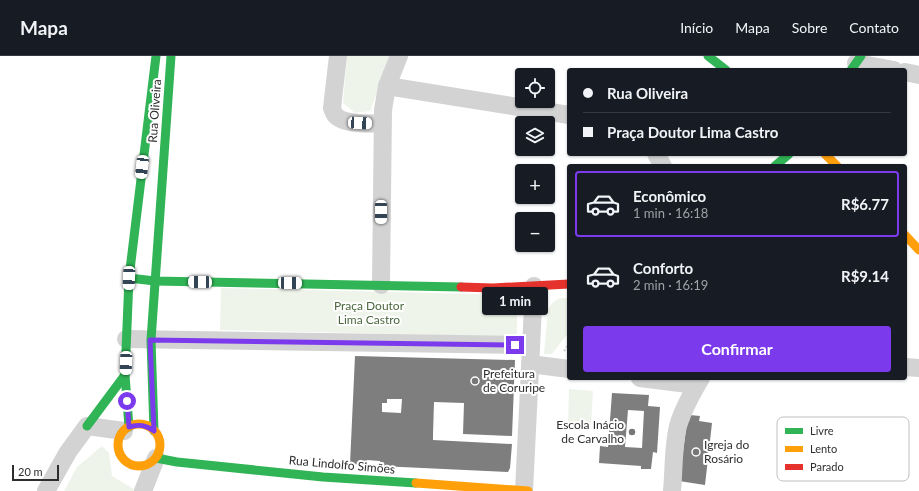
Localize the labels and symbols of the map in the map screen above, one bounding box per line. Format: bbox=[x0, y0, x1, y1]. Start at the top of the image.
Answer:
street label: Rua Oliveira bbox=[145, 79, 164, 143]
car bbox=[348, 116, 372, 130]
car bbox=[135, 154, 149, 180]
car bbox=[375, 200, 387, 224]
car bbox=[123, 266, 135, 290]
car bbox=[188, 276, 212, 288]
car bbox=[278, 277, 302, 289]
callout: 1 min bbox=[482, 287, 548, 315]
park label: Praça Doutor Lima Castro bbox=[334, 298, 405, 327]
route end bbox=[506, 336, 524, 354]
car bbox=[120, 351, 132, 375]
place label: Prefeitura de Coruripe bbox=[483, 366, 545, 395]
marker: Prefeitura de Coruripe bbox=[470, 376, 480, 386]
route start bbox=[118, 392, 136, 410]
place label: Escola Inácio de Carvalho bbox=[556, 417, 624, 446]
legend bbox=[777, 417, 909, 481]
text: Livre bbox=[810, 424, 834, 437]
marker: Escola Inácio de Carvalho bbox=[627, 427, 637, 437]
place label: Igreja do Rosário bbox=[704, 437, 749, 466]
text: Lento bbox=[810, 442, 837, 455]
marker: Igreja do Rosário bbox=[691, 447, 701, 457]
street label: Rua Lindolfo Simões bbox=[288, 452, 396, 477]
text: Parado bbox=[810, 460, 844, 473]
scale bar bbox=[12, 463, 59, 482]

